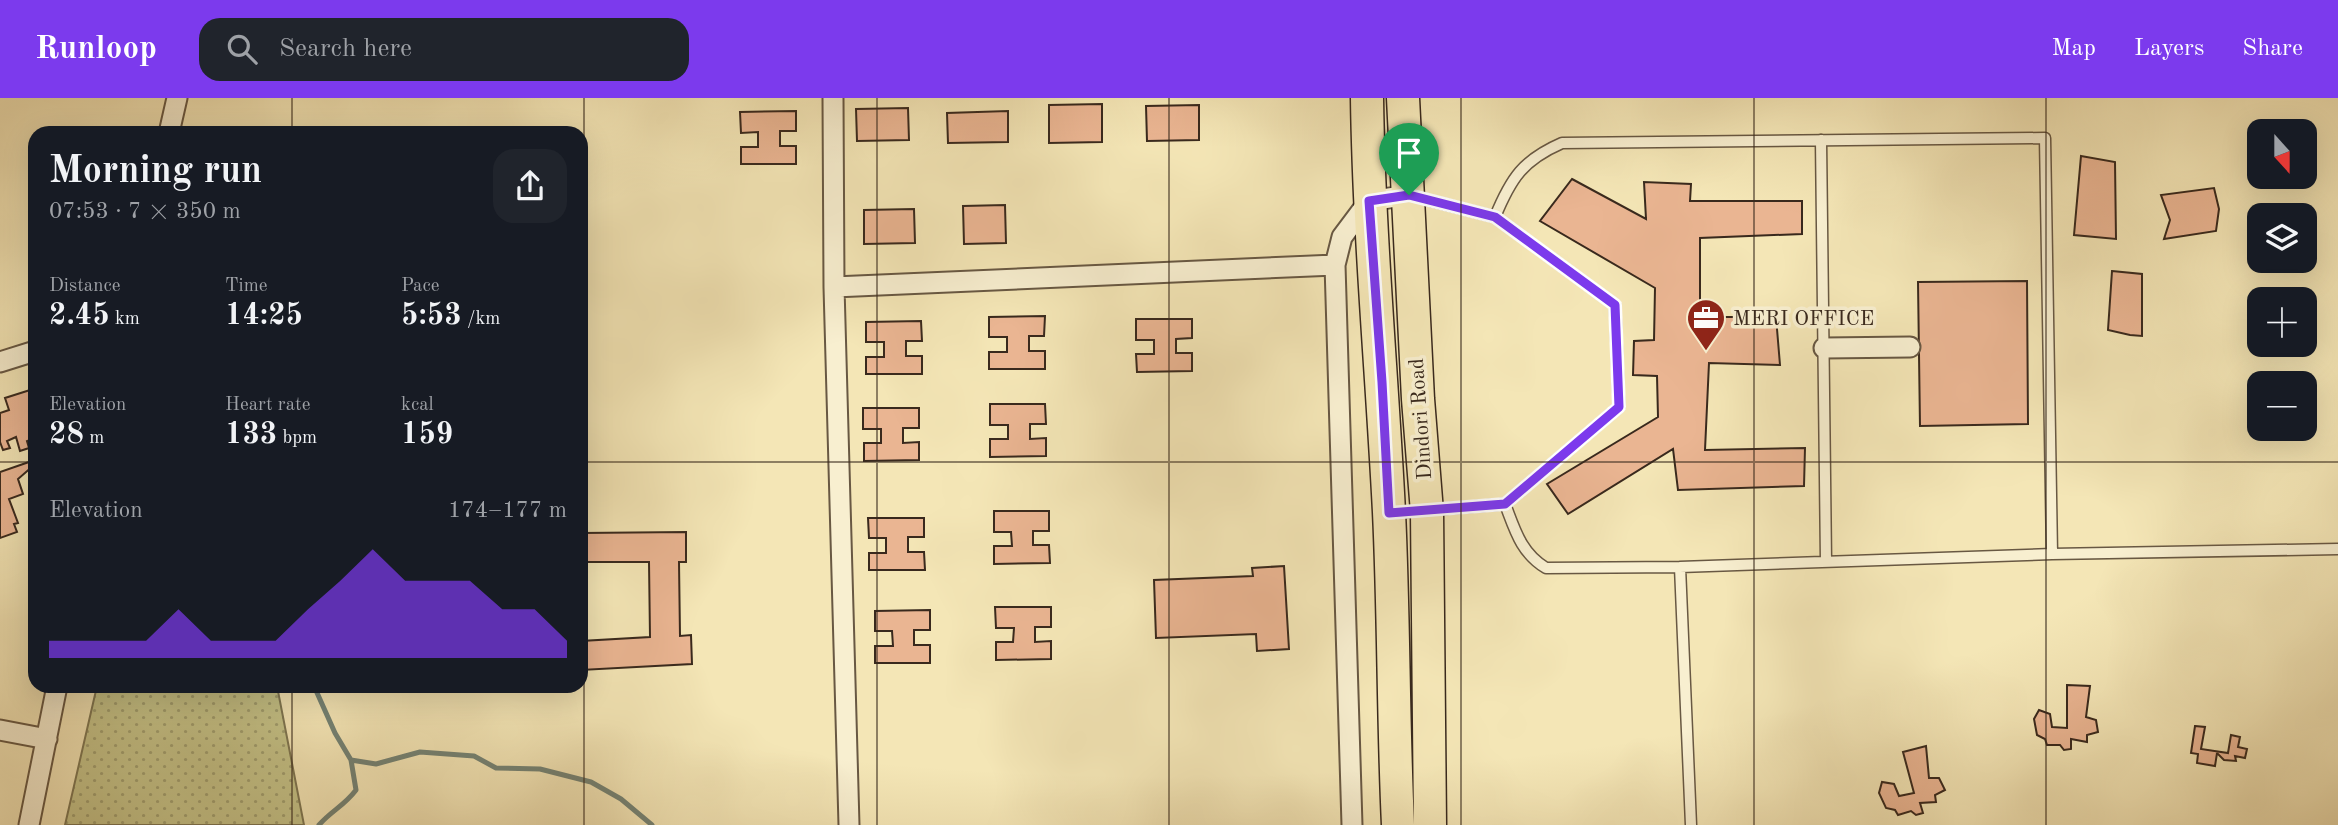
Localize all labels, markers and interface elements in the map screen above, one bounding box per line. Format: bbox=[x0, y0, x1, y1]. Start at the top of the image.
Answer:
search box bbox=[199, 18, 689, 81]
icon: search bbox=[223, 30, 261, 68]
text: Runloop bbox=[35, 33, 157, 66]
text: Search here bbox=[279, 36, 412, 62]
text: Map bbox=[2052, 37, 2096, 61]
text: Layers bbox=[2134, 37, 2204, 61]
text: Share bbox=[2242, 37, 2303, 61]
north arrow bbox=[2247, 119, 2317, 189]
map controls bbox=[2247, 119, 2317, 441]
pin bbox=[1379, 123, 1439, 195]
icon: arrive bbox=[1390, 134, 1428, 172]
button: share bbox=[493, 149, 567, 223]
text: Morning run bbox=[49, 153, 262, 191]
text: 07:53 · 7 × 350 m bbox=[49, 200, 241, 223]
button: layers bbox=[2247, 203, 2317, 273]
text: Distance bbox=[49, 277, 121, 296]
text: Time bbox=[225, 277, 268, 296]
text: Pace bbox=[401, 277, 440, 296]
button: + bbox=[2247, 287, 2317, 357]
office icon: MERI OFFICE bbox=[1685, 297, 1727, 352]
text: 2.45 bbox=[49, 301, 110, 331]
text: 14:25 bbox=[225, 301, 303, 331]
text: 5:53 bbox=[401, 301, 462, 331]
place label: MERI OFFICE bbox=[1733, 309, 1874, 330]
text: km bbox=[110, 310, 140, 329]
text: /km bbox=[462, 310, 500, 329]
street label: Dindori Road bbox=[1407, 357, 1436, 480]
button: − bbox=[2247, 371, 2317, 441]
text: Elevation bbox=[49, 396, 126, 415]
text: Heart rate bbox=[225, 396, 310, 415]
text: kcal bbox=[401, 396, 434, 415]
text: 28 bbox=[49, 420, 84, 450]
text: 133 bbox=[225, 420, 277, 450]
text: 159 bbox=[401, 420, 453, 450]
text: m bbox=[84, 429, 104, 448]
text: bpm bbox=[277, 429, 317, 448]
text: Elevation bbox=[49, 499, 143, 522]
text: 174–177 m bbox=[448, 499, 567, 522]

